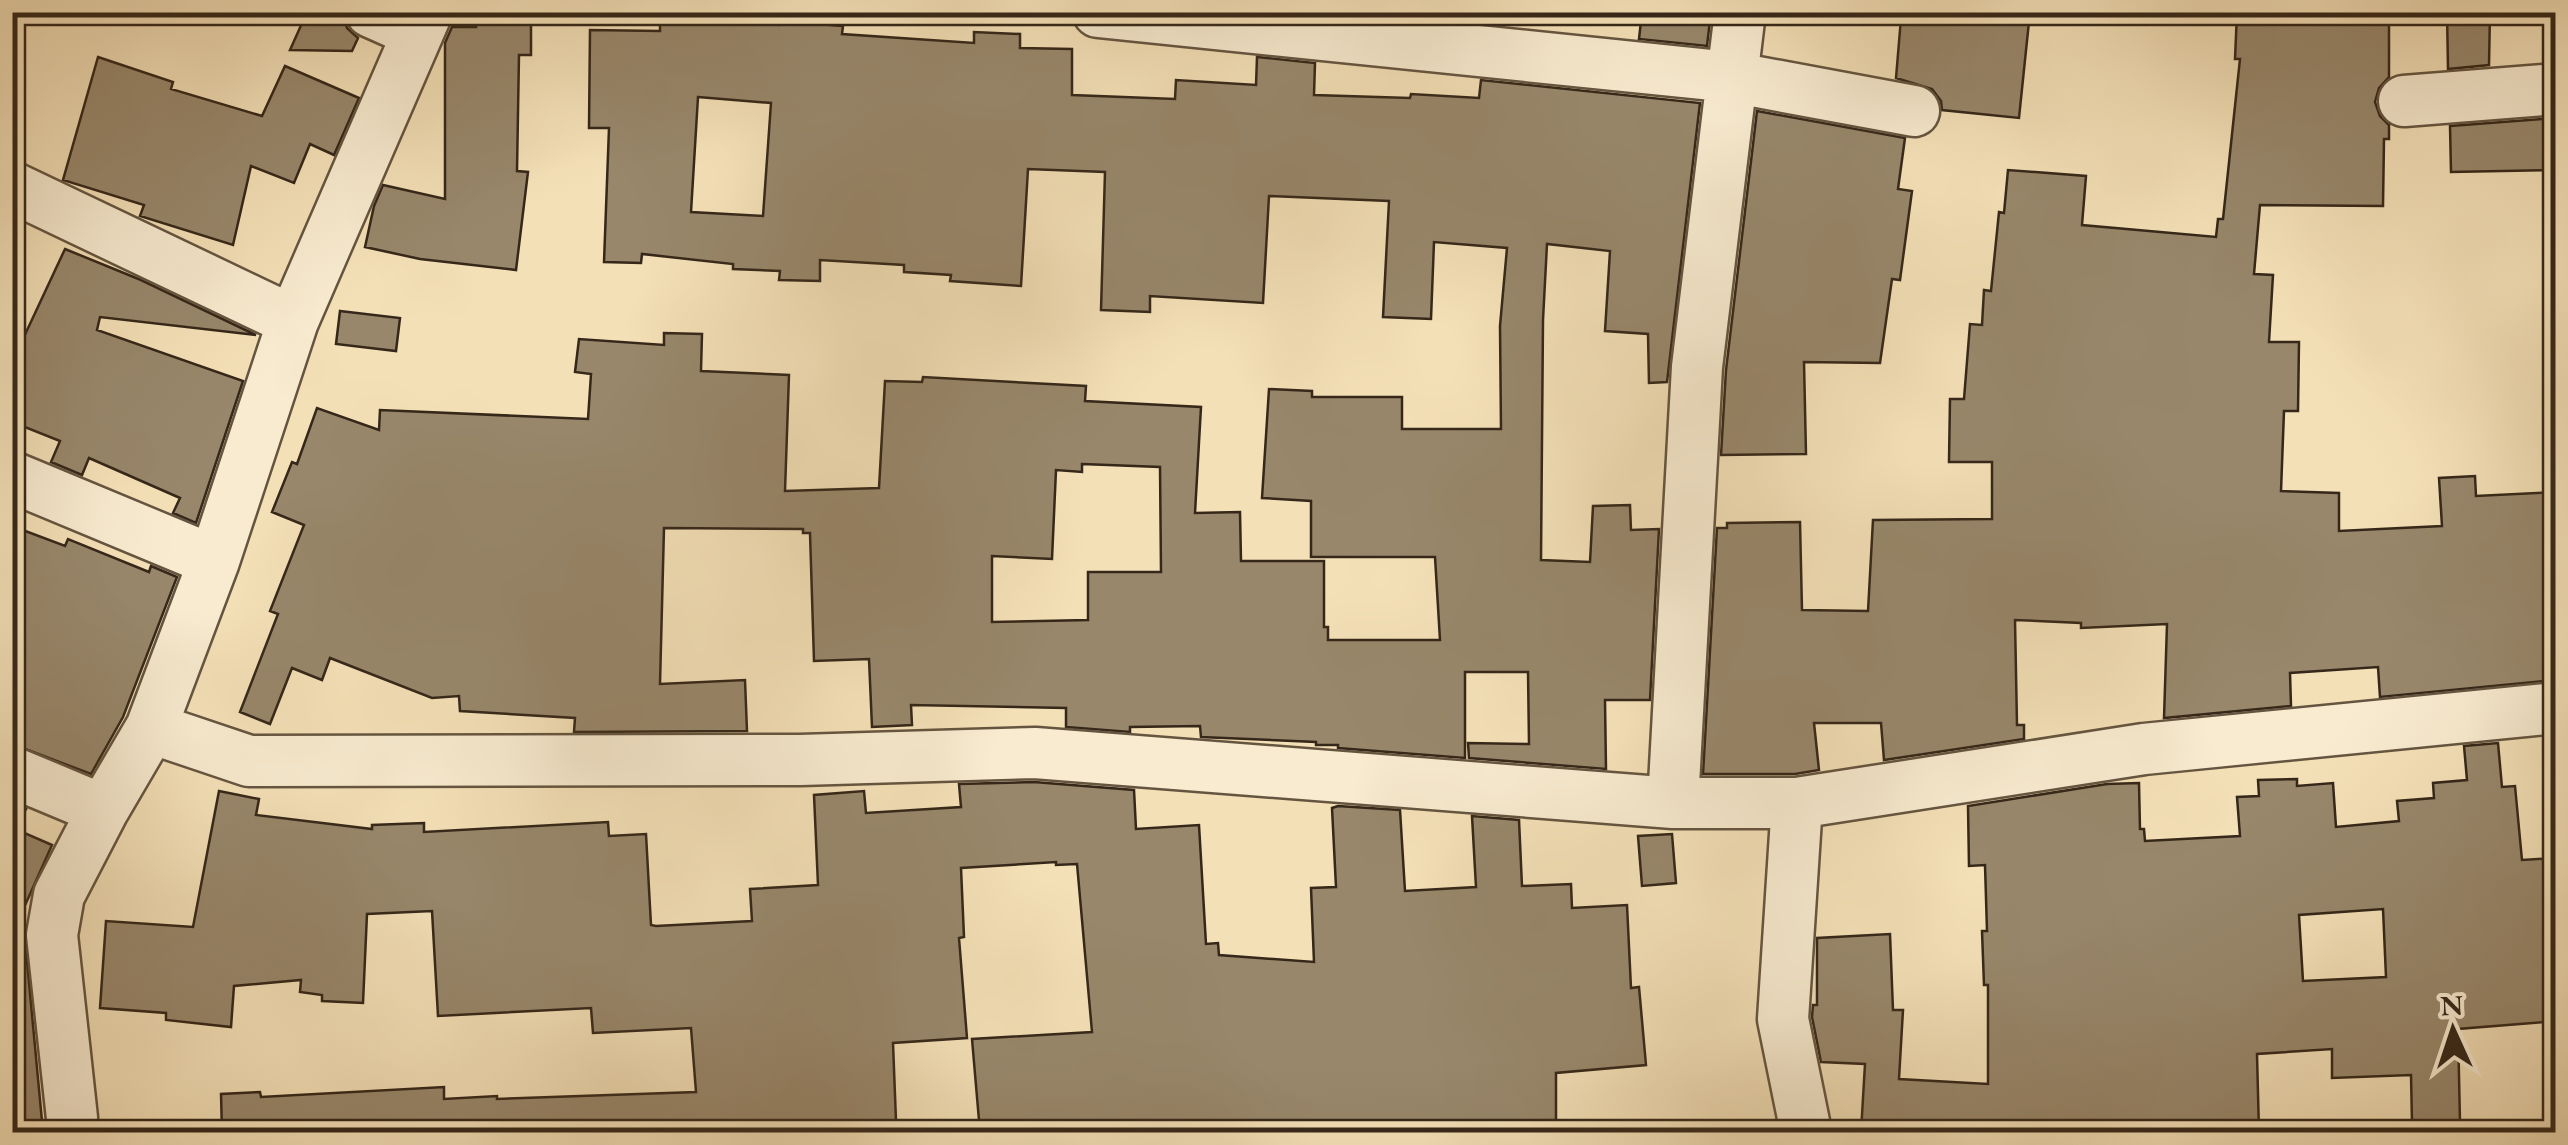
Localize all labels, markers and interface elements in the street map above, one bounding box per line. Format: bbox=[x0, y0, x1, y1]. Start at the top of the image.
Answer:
north arrow bbox=[2403, 980, 2503, 1080]
text: N bbox=[2439, 986, 2464, 1024]

